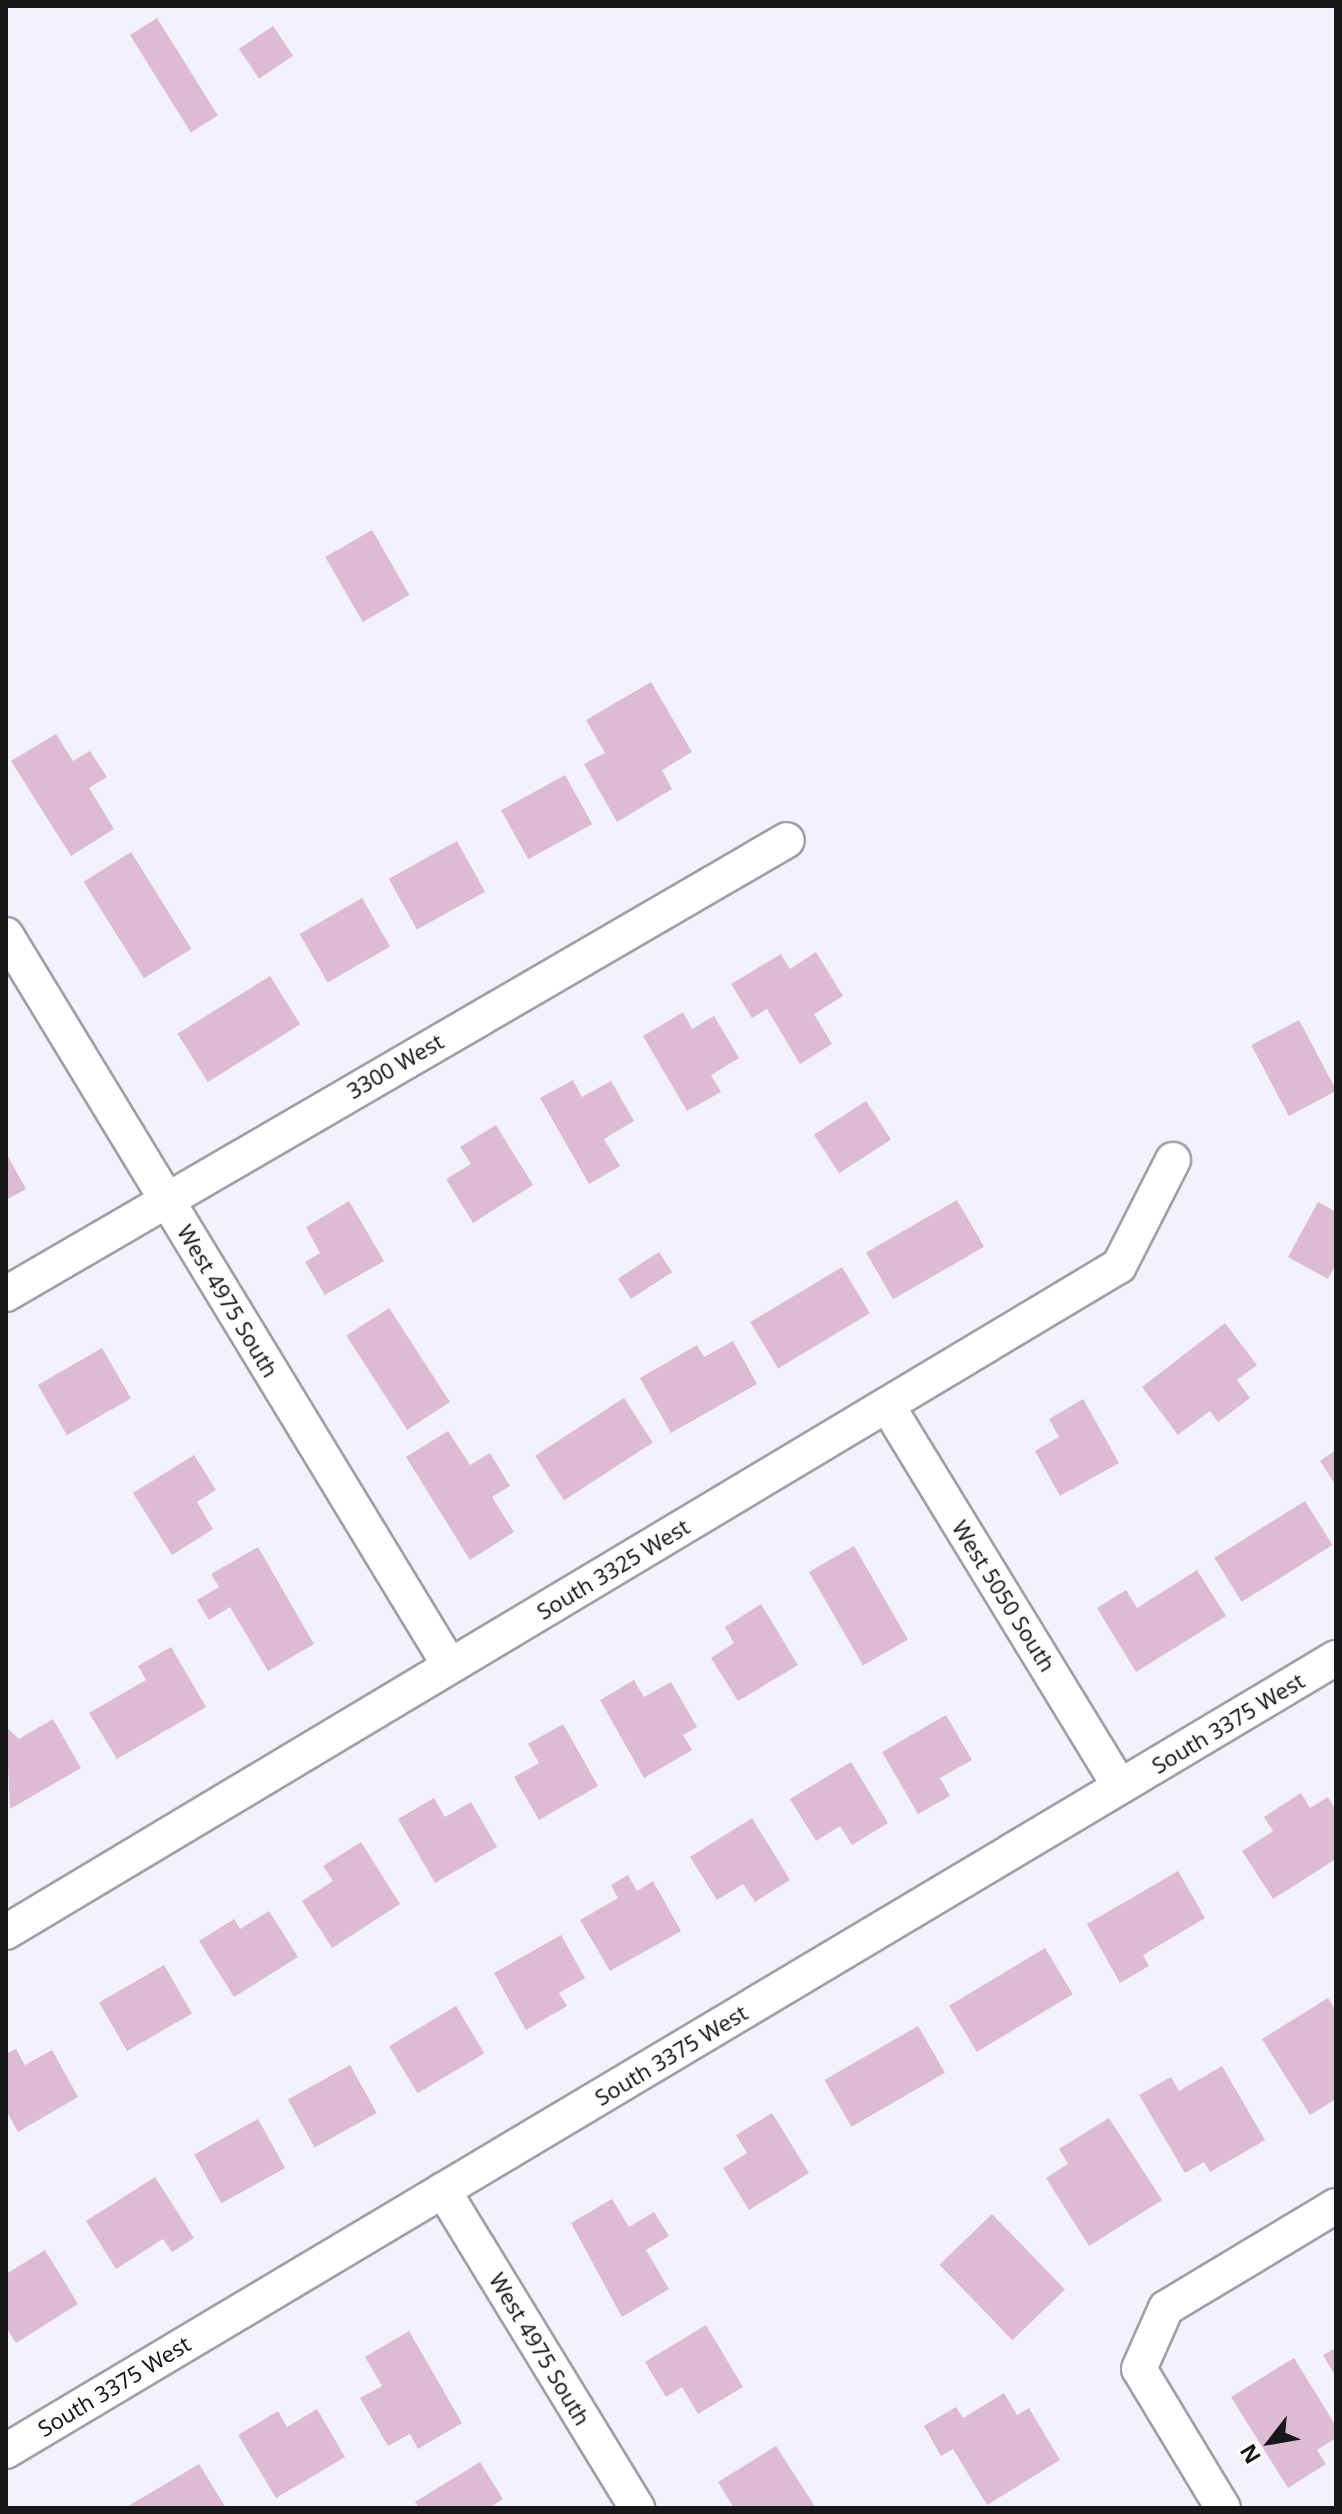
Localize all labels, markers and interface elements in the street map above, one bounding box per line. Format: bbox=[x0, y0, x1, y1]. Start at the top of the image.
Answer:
street label: 3300 West bbox=[342, 1028, 448, 1104]
street label: West 4975 South bbox=[172, 1220, 284, 1382]
street label: South 3325 West bbox=[532, 1513, 694, 1625]
street label: West 5050 South bbox=[947, 1516, 1061, 1676]
street label: South 3375 West bbox=[1147, 1667, 1309, 1779]
street label: South 3375 West bbox=[590, 1999, 752, 2111]
street label: West 4975 South bbox=[484, 2268, 596, 2430]
street label: South 3375 West bbox=[33, 2330, 195, 2442]
north arrow bbox=[1230, 2402, 1310, 2482]
text: N bbox=[1232, 2439, 1267, 2470]

